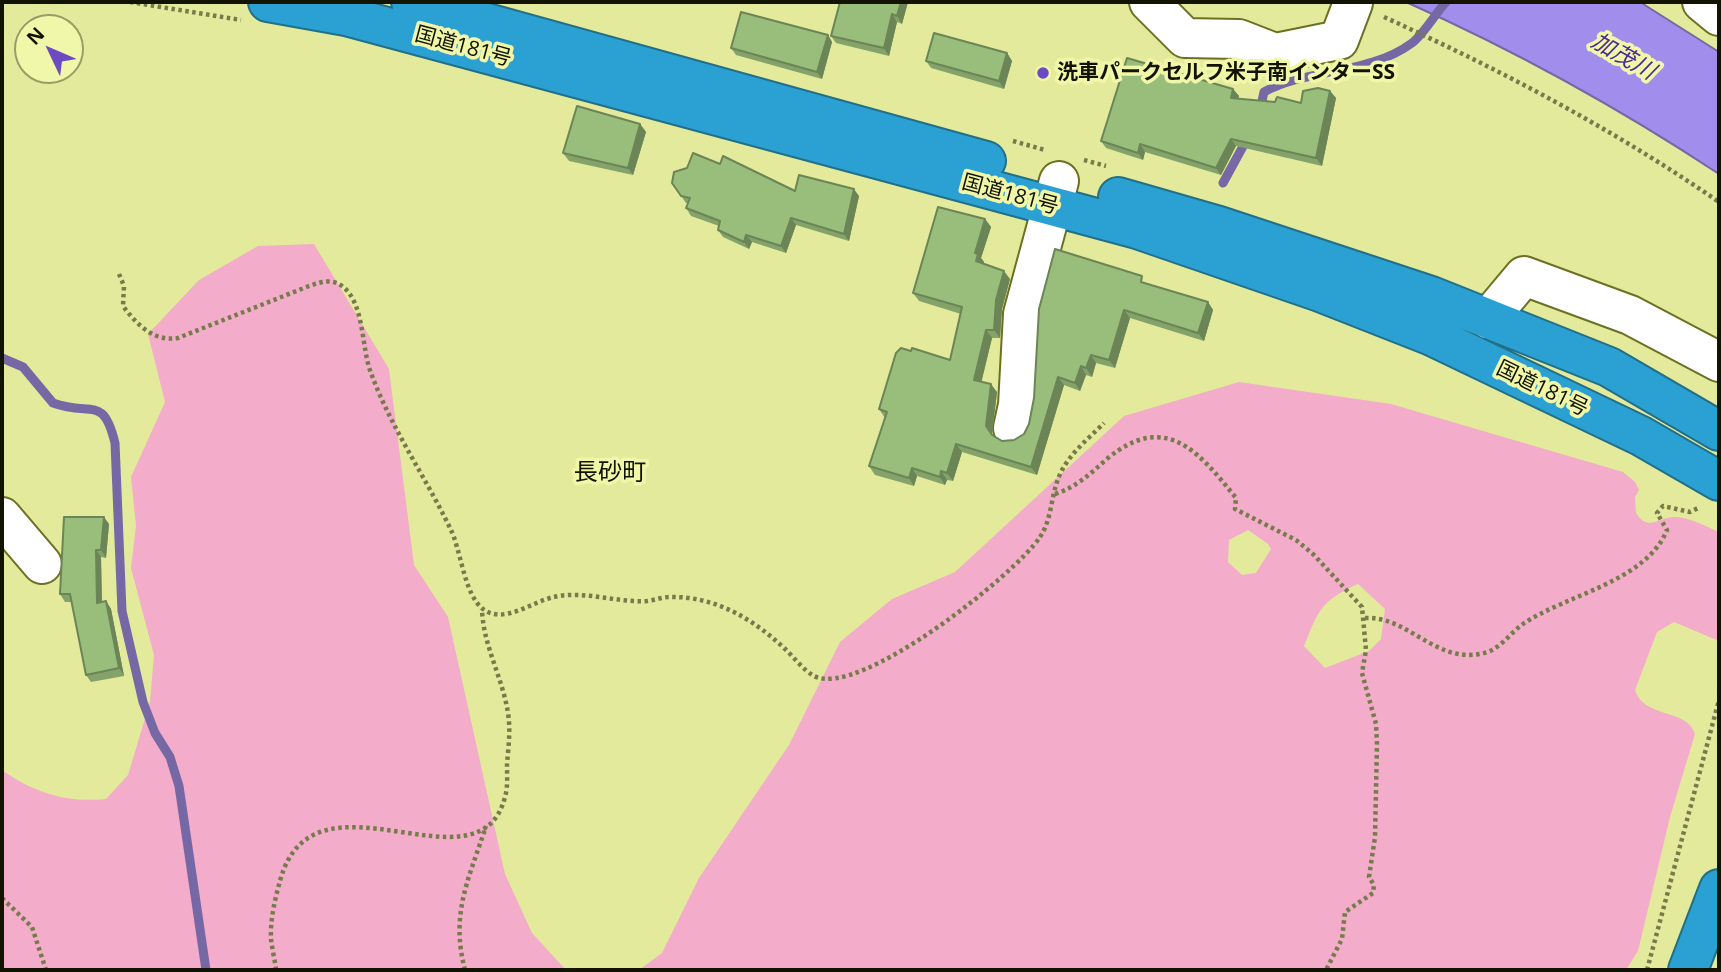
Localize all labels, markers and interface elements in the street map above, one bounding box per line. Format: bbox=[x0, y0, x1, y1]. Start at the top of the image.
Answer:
north arrow bbox=[14, 14, 84, 84]
text: N bbox=[21, 21, 50, 50]
street label: 国道181号 bbox=[412, 22, 514, 72]
water label: 加茂川 bbox=[1586, 28, 1660, 86]
place label: 洗車パークセルフ米子南インターSS bbox=[1057, 60, 1395, 86]
marker: 洗車パークセルフ米子南インターSS bbox=[1035, 65, 1051, 81]
street label: 国道181号 bbox=[959, 170, 1061, 220]
street label: 国道181号 bbox=[1492, 356, 1592, 422]
district label: 長砂町 bbox=[574, 459, 646, 487]

